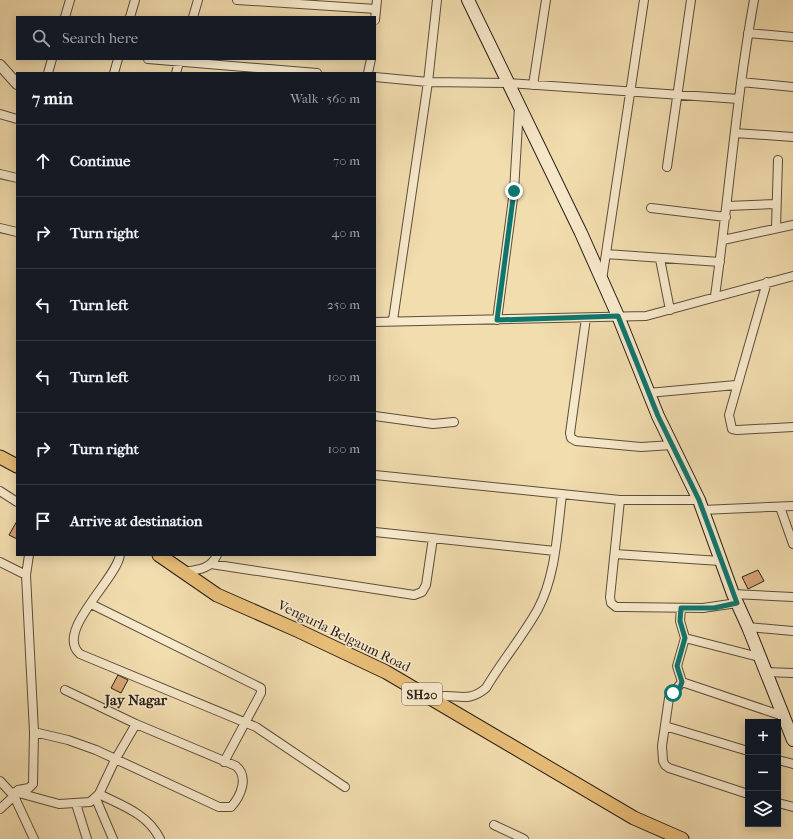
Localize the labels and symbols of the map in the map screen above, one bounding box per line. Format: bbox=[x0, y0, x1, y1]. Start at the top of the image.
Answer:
route end bbox=[505, 182, 523, 200]
street label: Vengurla Belgaum Road bbox=[274, 596, 414, 676]
road number: SH20 bbox=[402, 683, 442, 705]
route start bbox=[664, 684, 682, 702]
district label: Jay Nagar bbox=[103, 691, 168, 709]

